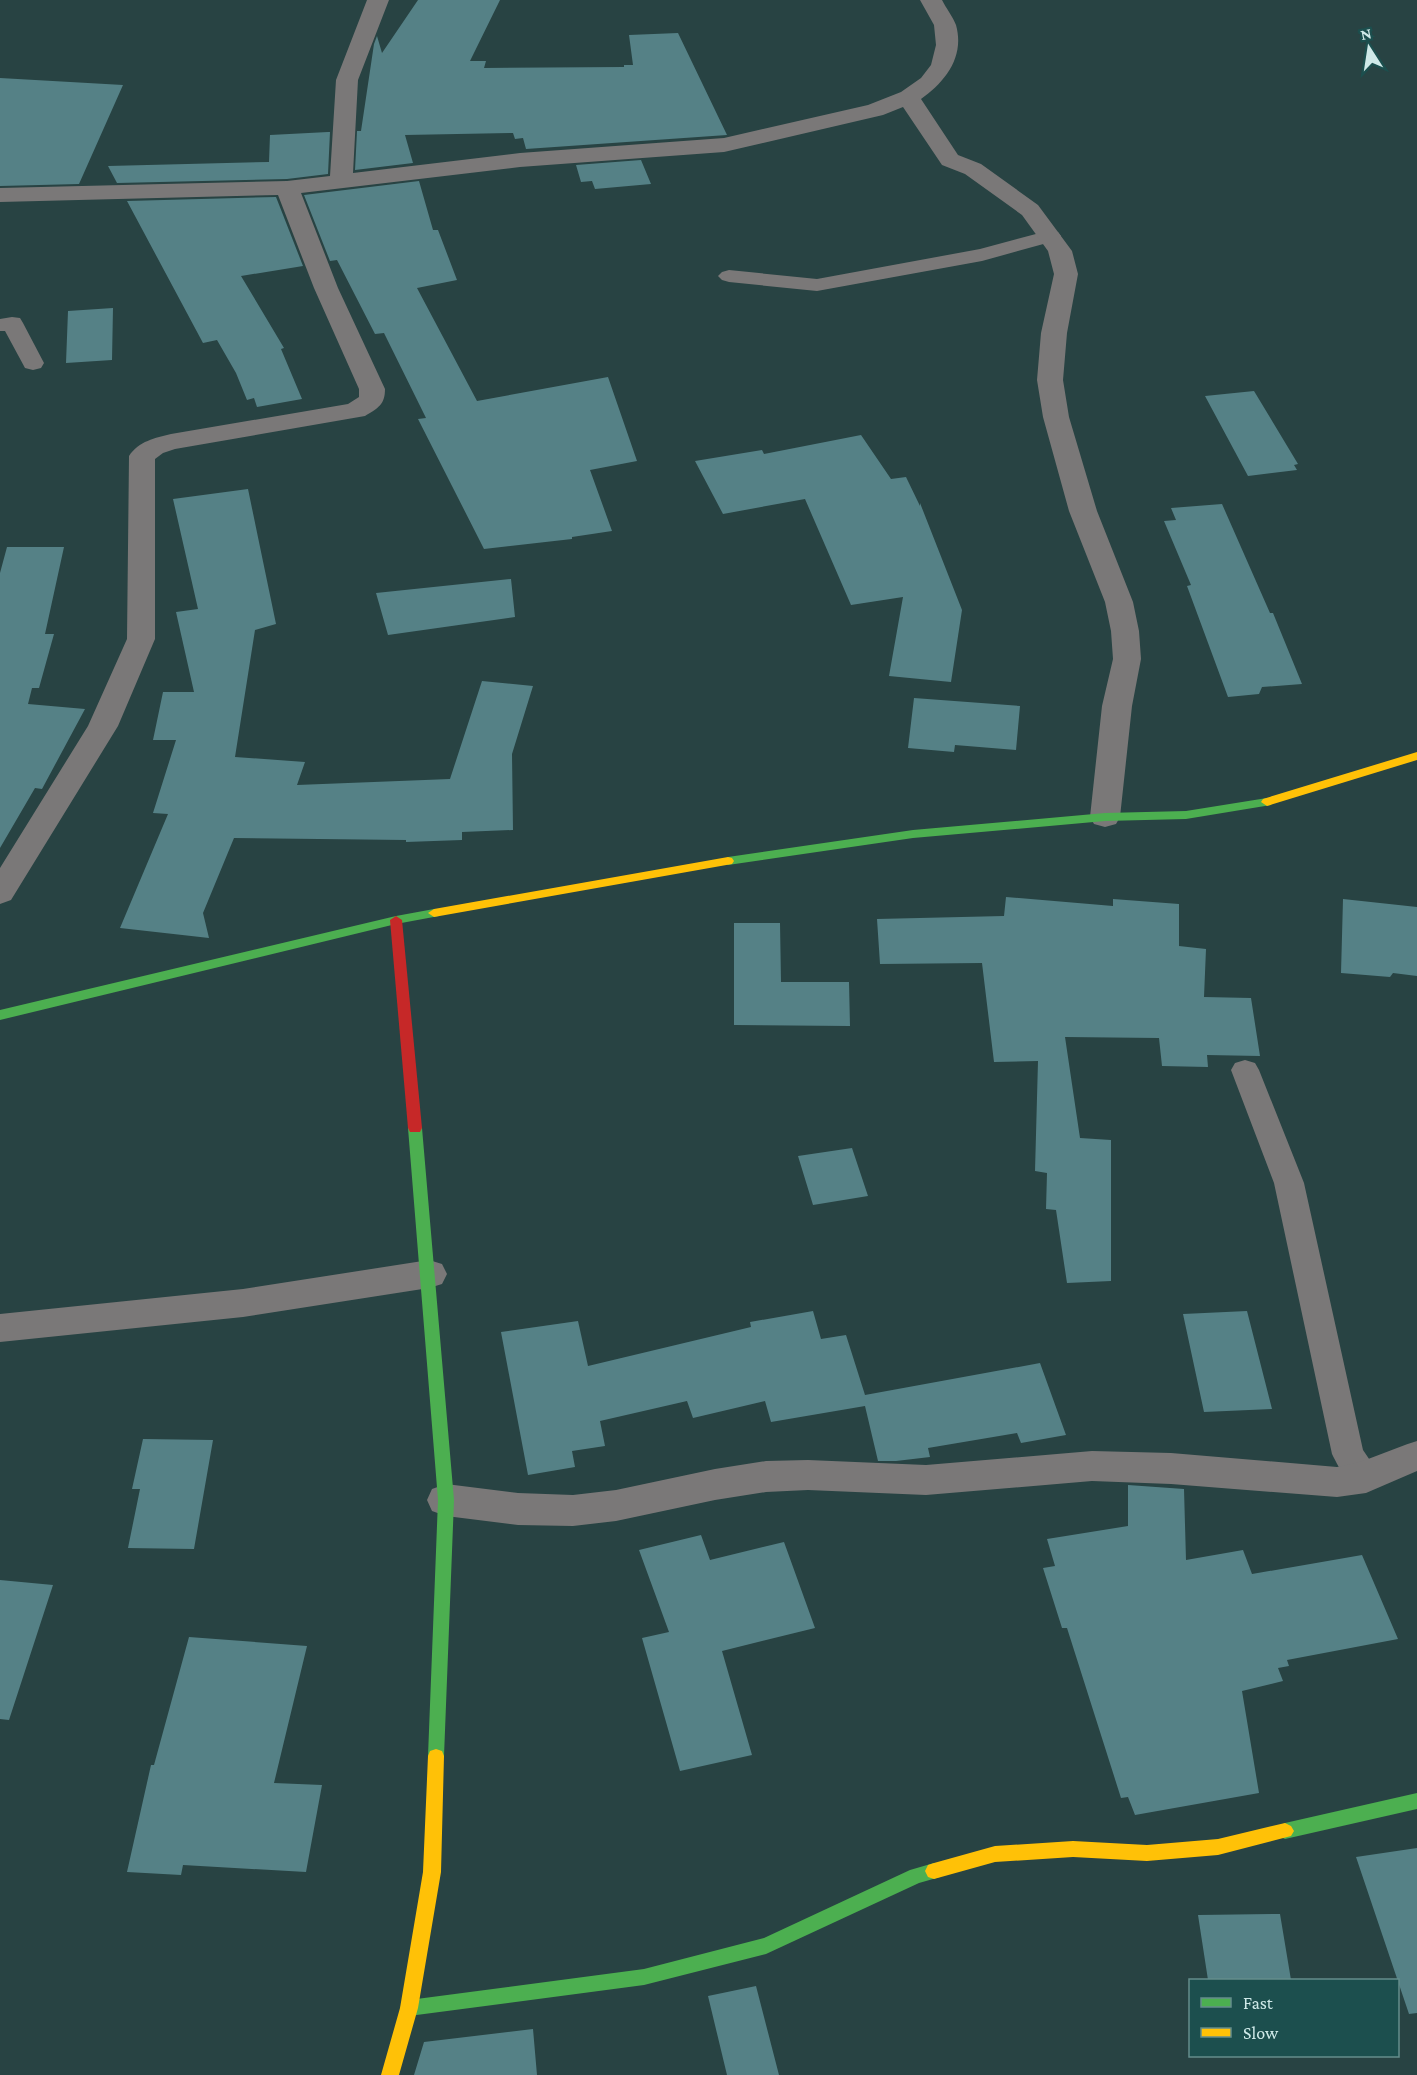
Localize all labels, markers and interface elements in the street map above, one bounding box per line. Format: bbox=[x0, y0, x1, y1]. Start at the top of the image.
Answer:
north arrow bbox=[1339, 18, 1399, 78]
text: N bbox=[1359, 24, 1373, 43]
legend bbox=[1189, 1979, 1399, 2057]
text: Fast bbox=[1243, 1993, 1274, 2013]
text: Slow bbox=[1243, 2023, 1279, 2043]

